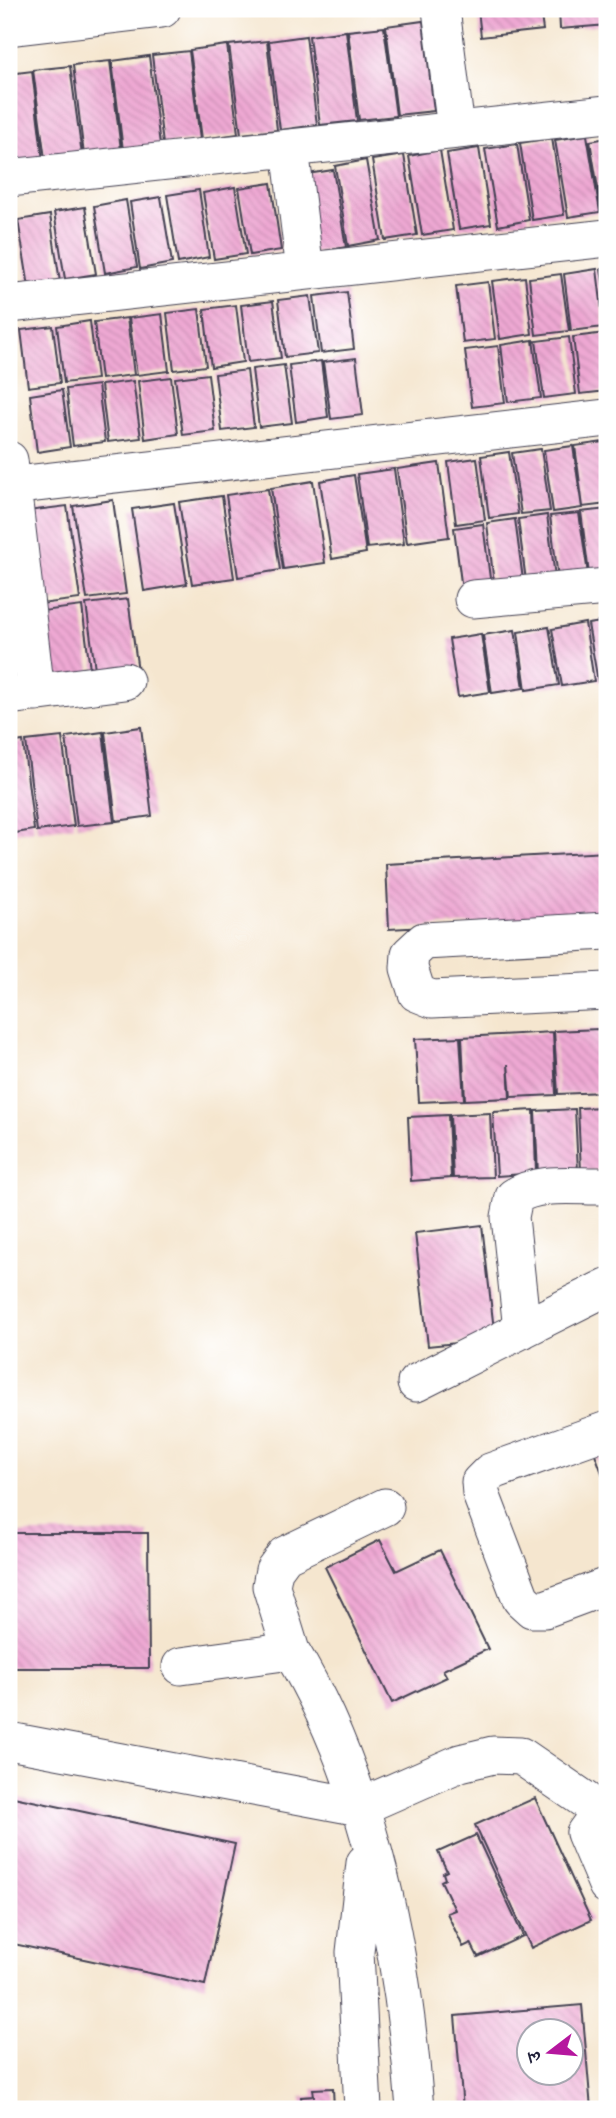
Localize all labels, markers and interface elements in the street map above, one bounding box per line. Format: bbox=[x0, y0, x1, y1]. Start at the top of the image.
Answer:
north arrow bbox=[514, 2016, 584, 2086]
text: उ bbox=[522, 2047, 547, 2066]

